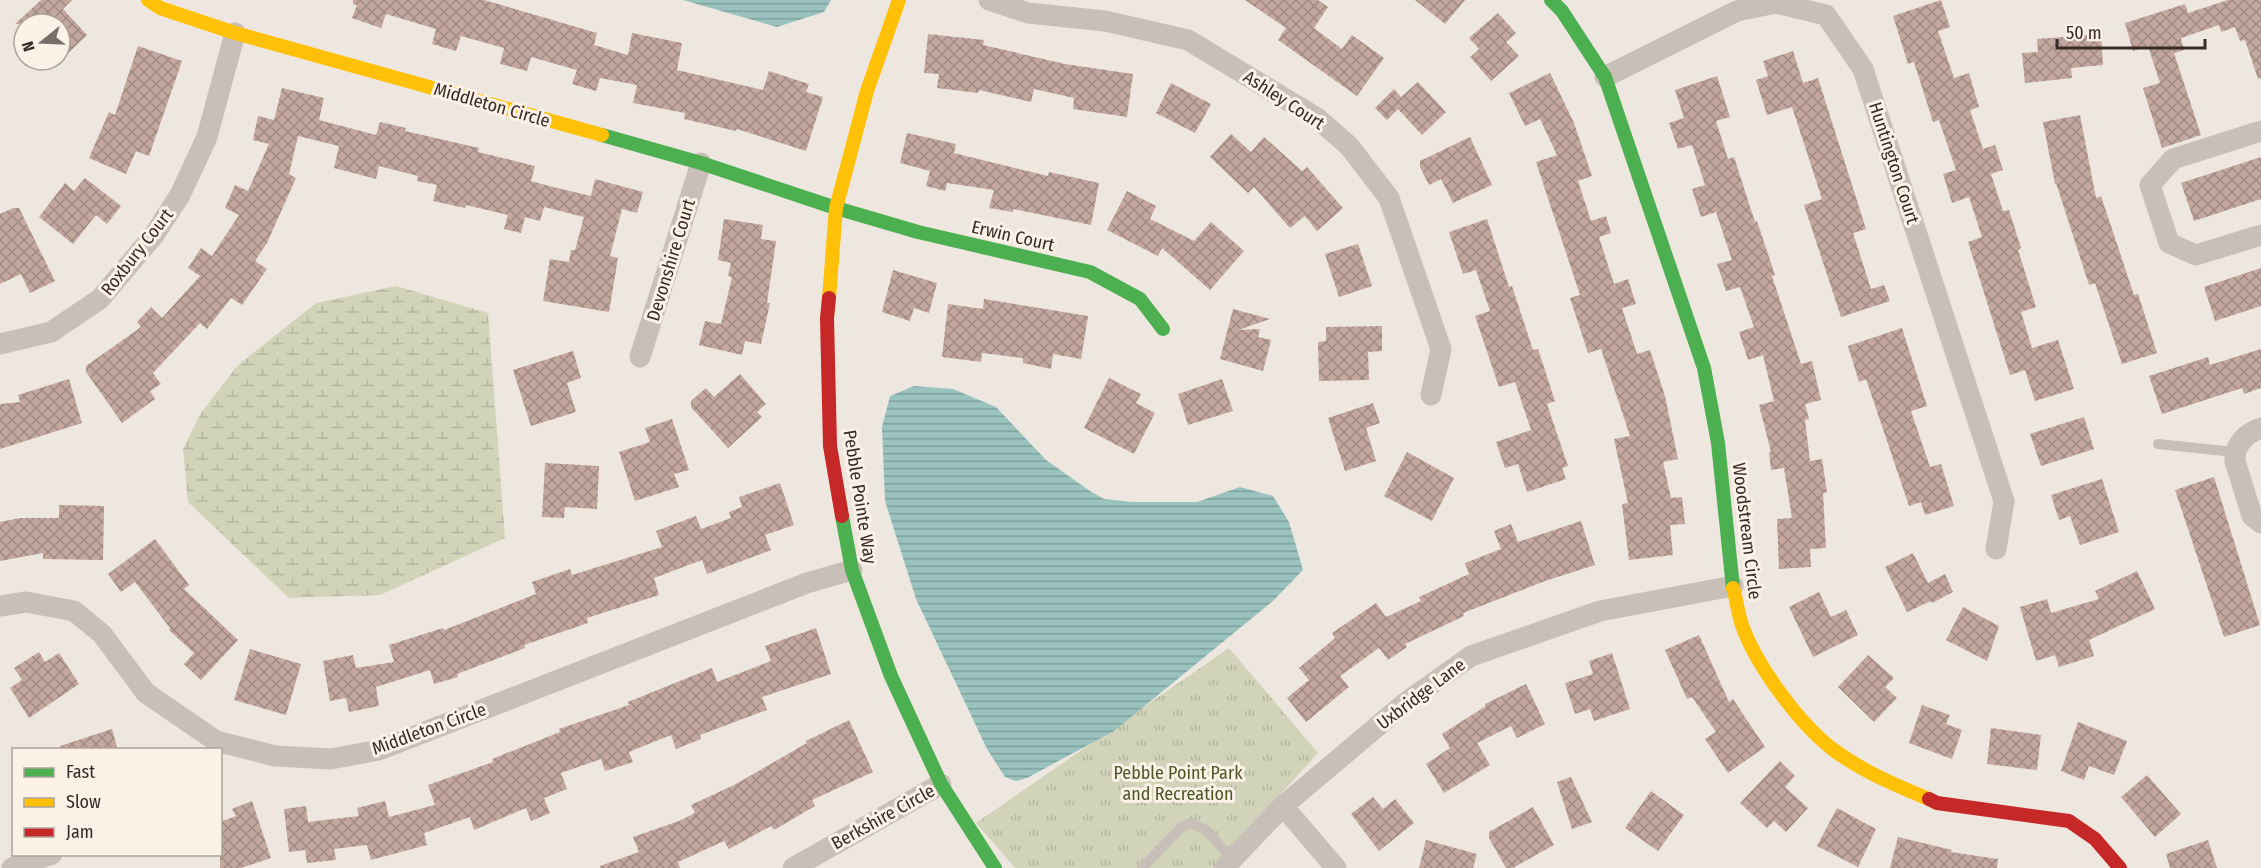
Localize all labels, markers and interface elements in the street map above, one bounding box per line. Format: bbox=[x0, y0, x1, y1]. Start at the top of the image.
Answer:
north arrow bbox=[12, 12, 72, 72]
scale bar bbox=[2057, 12, 2206, 50]
text: 50 m bbox=[2066, 22, 2102, 44]
text: N bbox=[18, 39, 39, 54]
street label: Ashley Court bbox=[1239, 66, 1329, 134]
street label: Middleton Circle bbox=[431, 78, 553, 132]
street label: Huntington Court bbox=[1864, 99, 1924, 227]
street label: Devonshire Court bbox=[642, 196, 700, 324]
street label: Roxbury Court bbox=[96, 204, 178, 300]
street label: Erwin Court bbox=[969, 216, 1057, 256]
street label: Pebble Pointe Way bbox=[839, 428, 881, 566]
street label: Woodstream Circle bbox=[1728, 461, 1766, 601]
street label: Uxbridge Lane bbox=[1373, 654, 1470, 734]
street label: Middleton Circle bbox=[369, 698, 489, 760]
legend bbox=[12, 748, 222, 856]
text: Fast bbox=[66, 761, 95, 783]
park label: Pebble Point Park and Recreation bbox=[1113, 762, 1243, 805]
street label: Berkshire Circle bbox=[828, 780, 939, 854]
text: Slow bbox=[66, 791, 101, 813]
text: Jam bbox=[66, 821, 94, 843]

